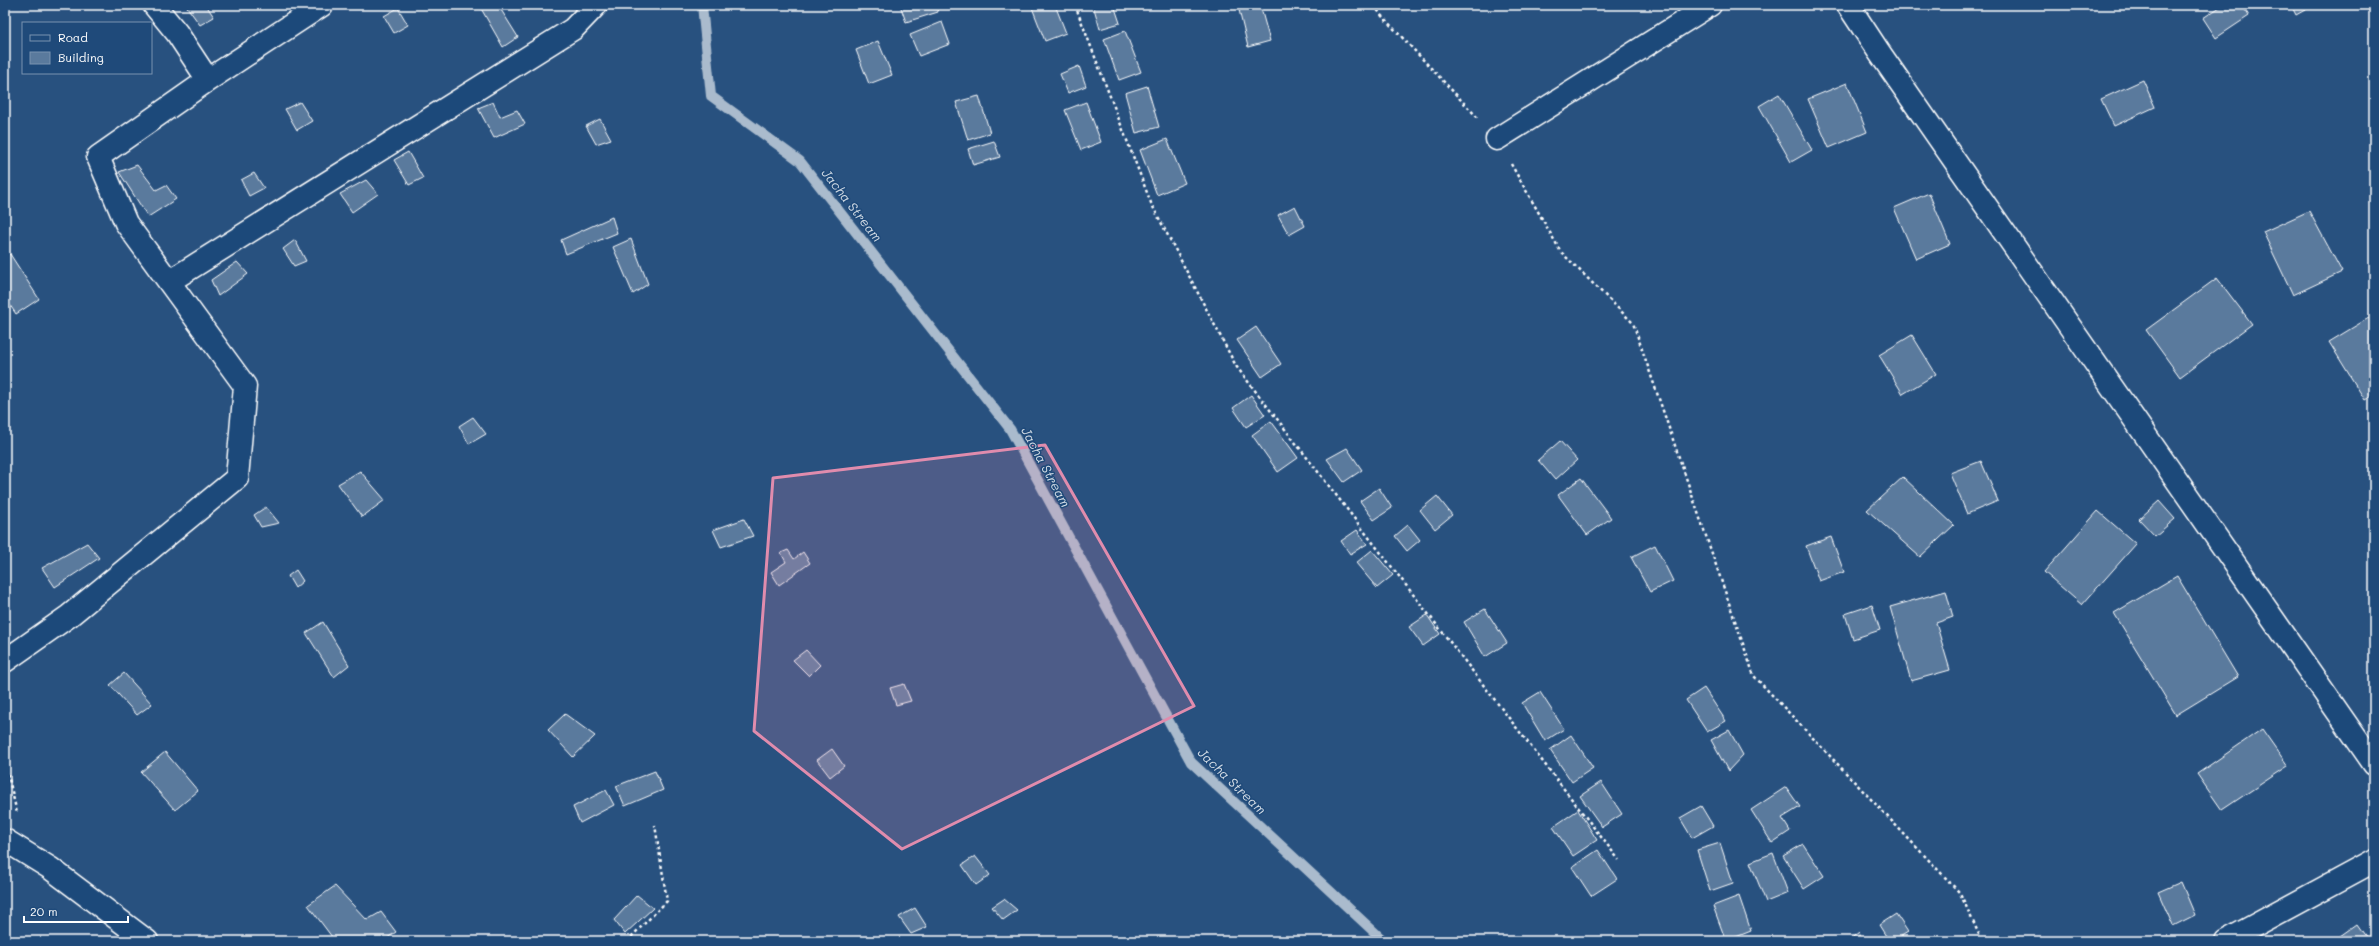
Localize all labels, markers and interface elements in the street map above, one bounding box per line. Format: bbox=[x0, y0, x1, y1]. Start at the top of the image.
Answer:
legend bbox=[22, 22, 152, 74]
text: Road bbox=[58, 29, 88, 45]
text: Building bbox=[58, 49, 104, 65]
water label: Jacha Stream bbox=[818, 165, 886, 245]
water label: Jacha Stream bbox=[1018, 424, 1075, 510]
water label: Jacha Stream bbox=[1195, 744, 1270, 818]
scale bar bbox=[24, 898, 128, 924]
text: 20 m bbox=[30, 903, 58, 919]

